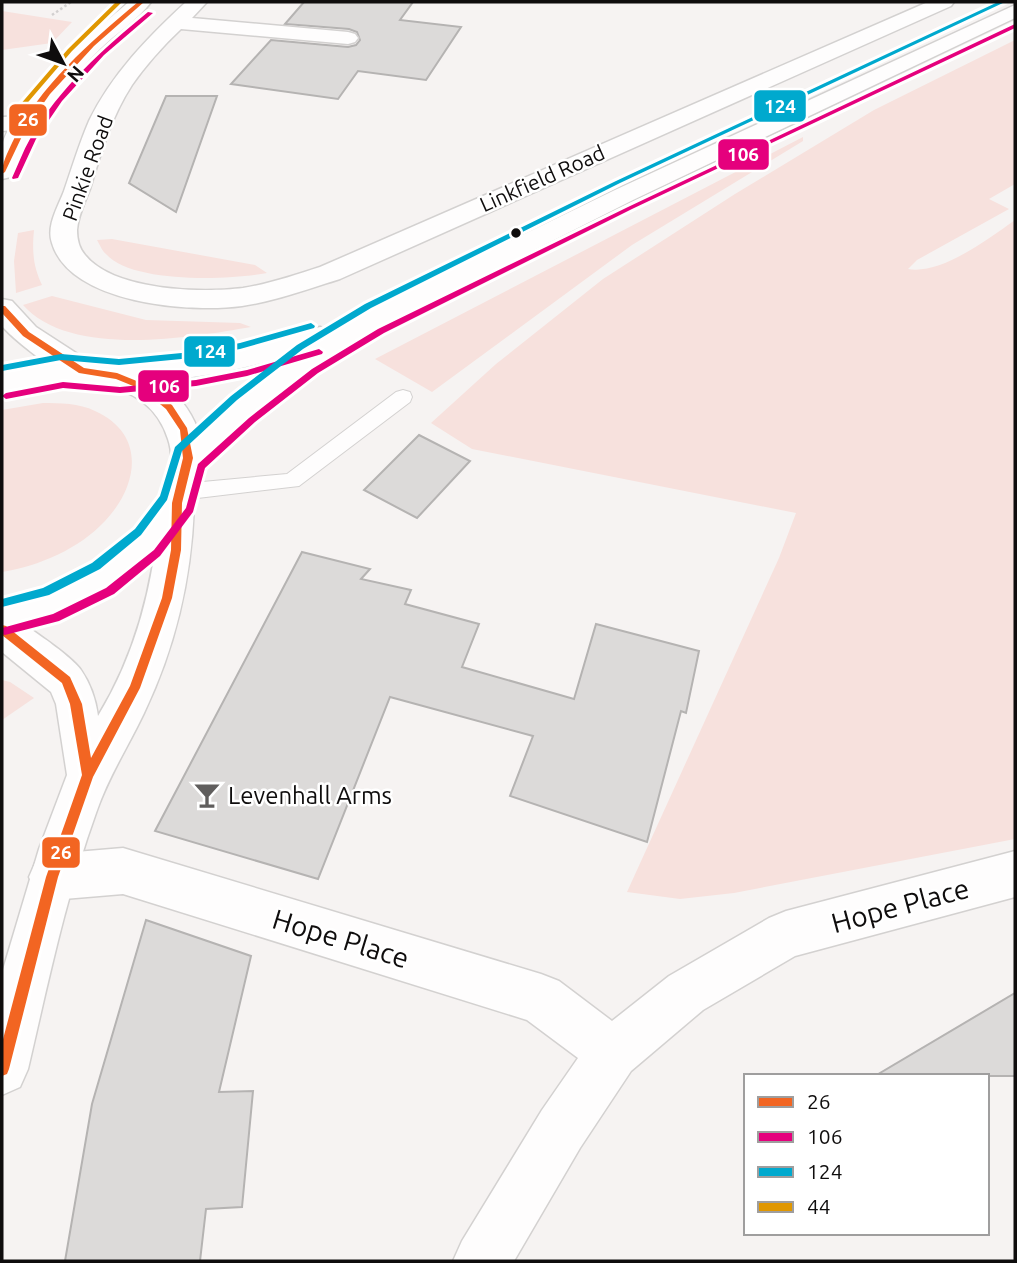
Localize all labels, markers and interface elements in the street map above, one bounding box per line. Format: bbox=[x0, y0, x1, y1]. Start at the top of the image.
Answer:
north arrow bbox=[28, 28, 98, 98]
text: N bbox=[63, 62, 89, 87]
line badge: 124 bbox=[753, 89, 807, 123]
text: 124 bbox=[764, 95, 796, 117]
line badge: 26 bbox=[8, 103, 48, 137]
text: 26 bbox=[17, 108, 39, 130]
street label: Pinkie Road bbox=[57, 112, 117, 224]
line badge: 106 bbox=[717, 138, 770, 171]
street label: Linkfield Road bbox=[476, 140, 608, 216]
text: 106 bbox=[727, 143, 759, 165]
unlabelled marker bbox=[509, 226, 523, 240]
line badge: 124 bbox=[183, 335, 236, 368]
text: 124 bbox=[194, 340, 226, 362]
line badge: 106 bbox=[137, 369, 190, 403]
text: 106 bbox=[148, 375, 180, 397]
bar icon: Levenhall Arms bbox=[192, 780, 222, 810]
place label: Levenhall Arms bbox=[228, 782, 392, 809]
line badge: 26 bbox=[41, 836, 81, 869]
text: 26 bbox=[50, 841, 72, 863]
street label: Hope Place bbox=[828, 872, 972, 938]
street label: Hope Place bbox=[269, 903, 413, 973]
legend bbox=[744, 1074, 989, 1235]
text: 26 bbox=[807, 1089, 831, 1113]
text: 106 bbox=[807, 1124, 843, 1148]
text: 124 bbox=[807, 1159, 843, 1183]
text: 44 bbox=[807, 1194, 831, 1218]

